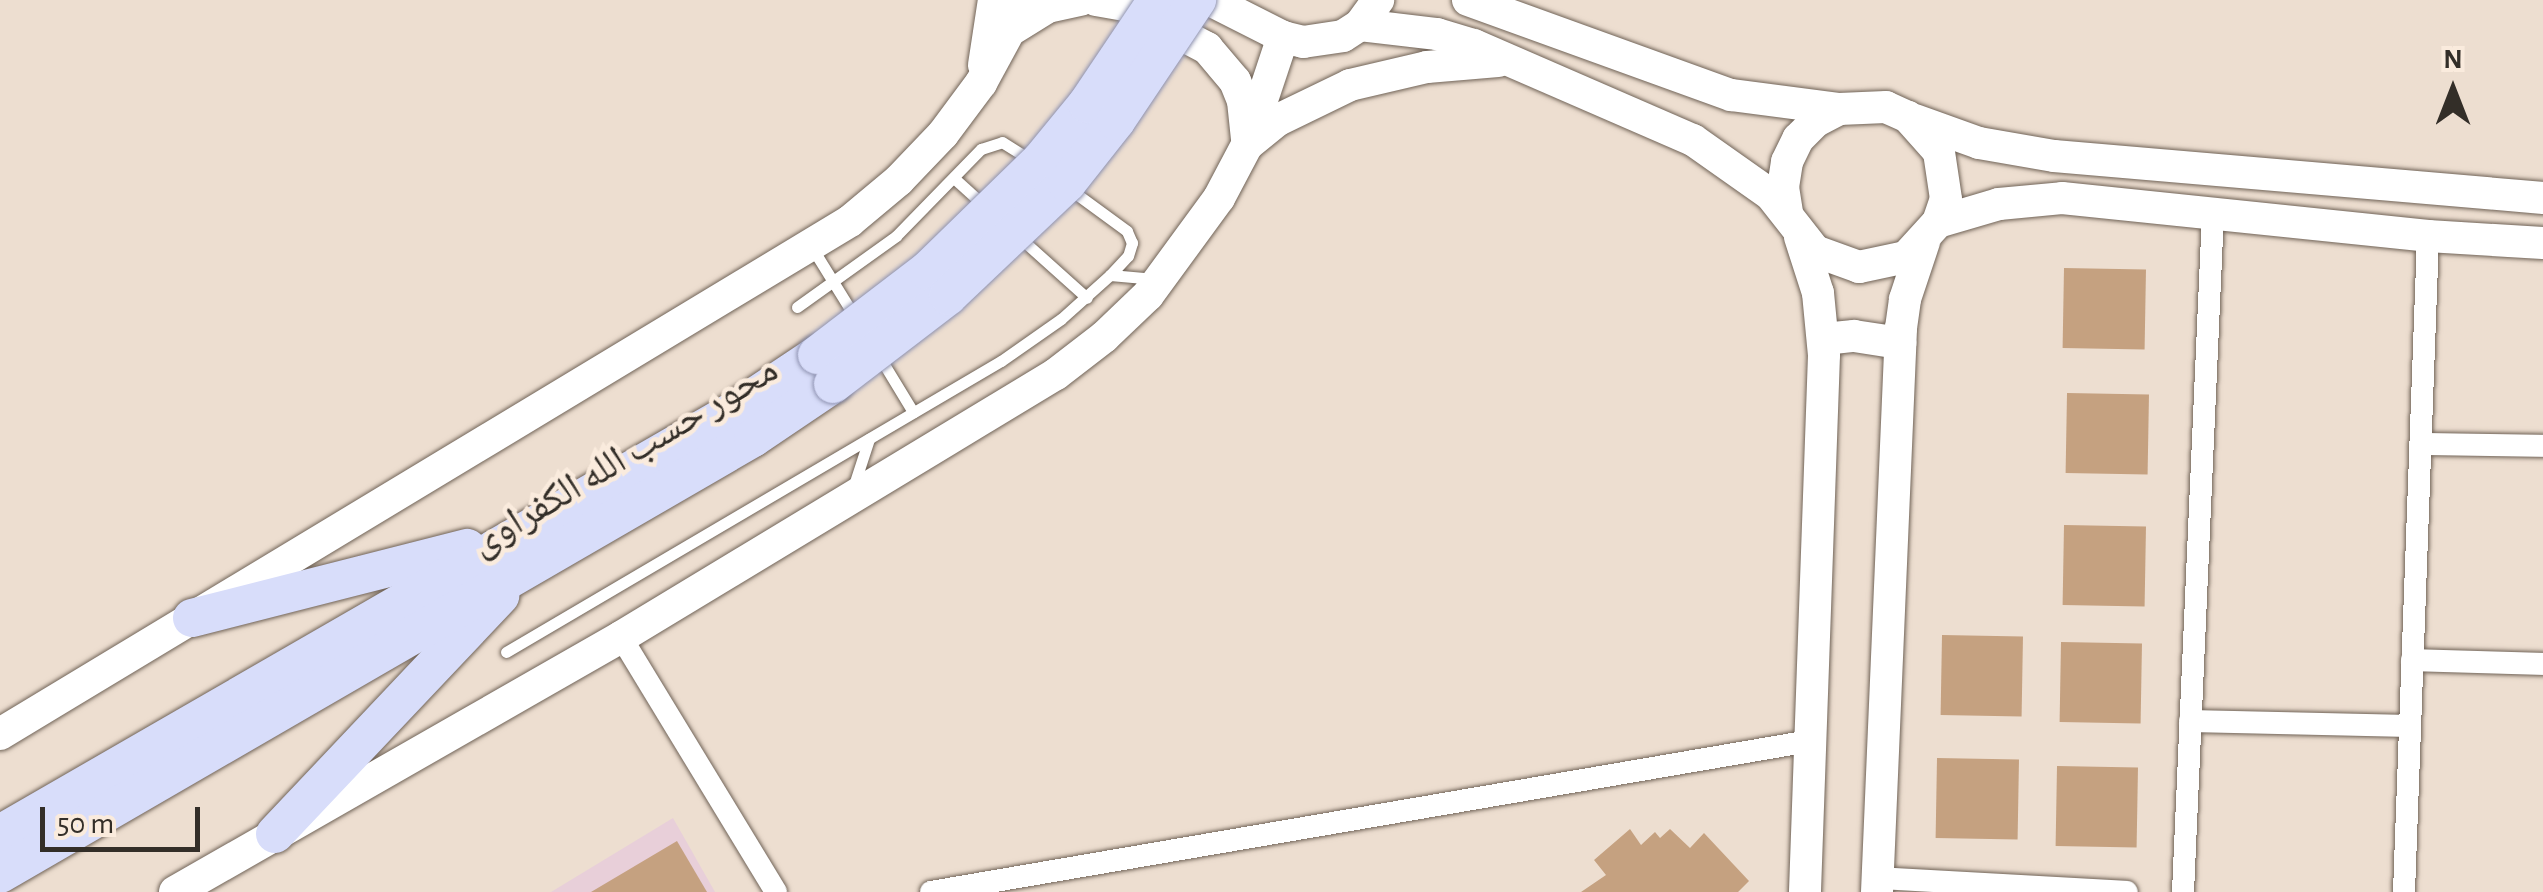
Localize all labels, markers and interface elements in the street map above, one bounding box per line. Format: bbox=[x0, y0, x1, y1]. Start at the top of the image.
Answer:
north arrow bbox=[2403, 40, 2503, 140]
text: N bbox=[2443, 46, 2463, 74]
street label: محور حسب الله الكفراوى bbox=[461, 345, 787, 567]
scale bar bbox=[45, 787, 205, 849]
text: 50 m bbox=[57, 809, 114, 839]

